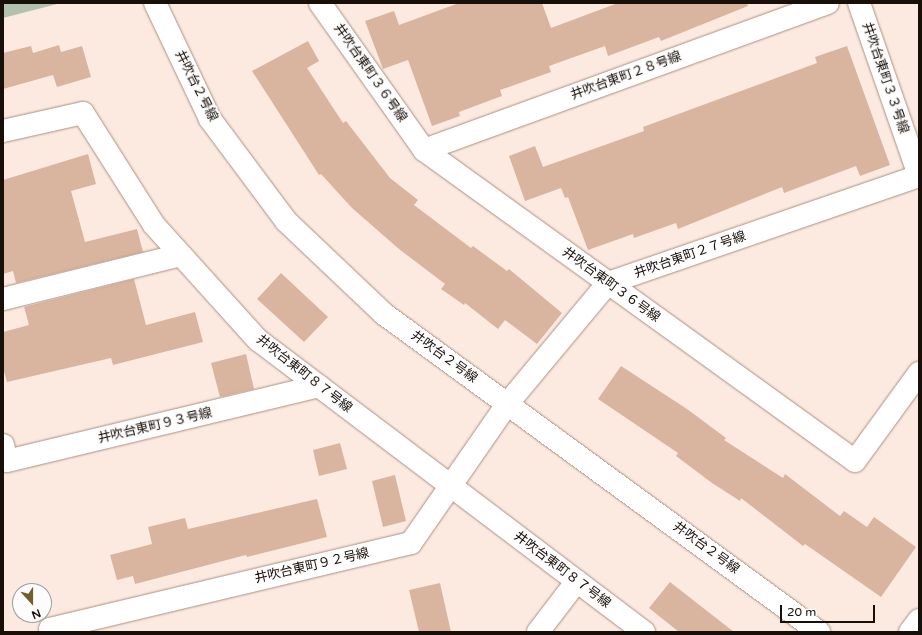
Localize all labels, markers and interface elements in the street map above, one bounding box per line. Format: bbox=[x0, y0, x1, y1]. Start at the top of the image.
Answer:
street label: 井吹台東町３３号線 bbox=[859, 20, 911, 136]
street label: 井吹台東町３６号線 bbox=[330, 21, 410, 125]
street label: 井吹台２号線 bbox=[171, 48, 221, 124]
street label: 井吹台東町２８号線 bbox=[568, 49, 684, 103]
street label: 井吹台東町２７号線 bbox=[632, 229, 748, 281]
street label: 井吹台東町３６号線 bbox=[559, 244, 663, 326]
street label: 井吹台２号線 bbox=[408, 328, 480, 386]
street label: 井吹台東町８７号線 bbox=[253, 332, 355, 416]
street label: 井吹台東町９３号線 bbox=[96, 405, 214, 447]
street label: 井吹台２号線 bbox=[670, 519, 742, 577]
street label: 井吹台東町８７号線 bbox=[511, 529, 613, 611]
street label: 井吹台東町９２号線 bbox=[253, 545, 371, 587]
north arrow bbox=[12, 583, 52, 623]
scale bar bbox=[782, 597, 877, 623]
text: 20 m bbox=[787, 605, 816, 619]
text: N bbox=[30, 606, 43, 621]

